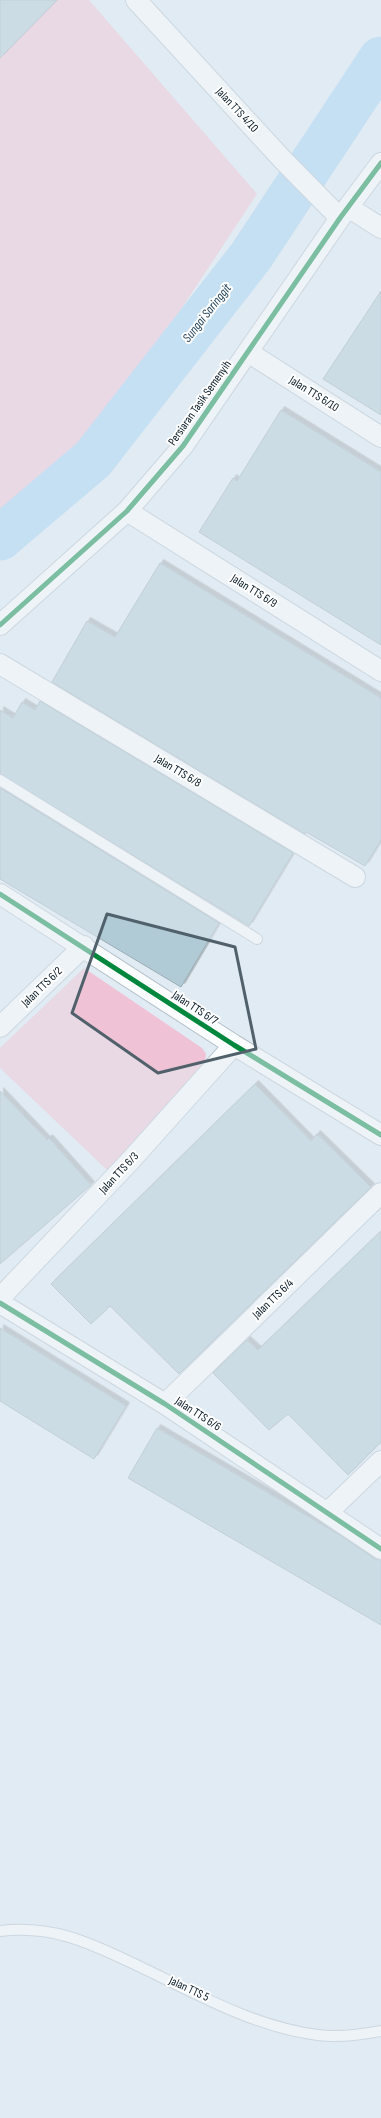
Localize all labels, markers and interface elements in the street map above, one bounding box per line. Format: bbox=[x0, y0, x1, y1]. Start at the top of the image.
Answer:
street label: Jalan TTS 4/10 bbox=[212, 84, 262, 136]
water label: Sungai Saringgit bbox=[179, 280, 236, 346]
street label: Persiaran Tasik Semenyih bbox=[165, 358, 235, 448]
street label: Jalan TTS 6/10 bbox=[285, 372, 342, 415]
street label: Jalan TTS 6/9 bbox=[227, 570, 280, 611]
street label: Jalan TTS 6/8 bbox=[151, 751, 204, 791]
street label: Jalan TTS 6/2 bbox=[18, 964, 66, 1011]
street label: Jalan TTS 6/7 bbox=[168, 987, 221, 1028]
street label: Jalan TTS 6/3 bbox=[95, 1149, 142, 1198]
street label: Jalan TTS 6/4 bbox=[249, 1276, 297, 1323]
street label: Jalan TTS 6/6 bbox=[171, 1393, 224, 1434]
street label: Jalan TTS 5 bbox=[166, 1973, 212, 2005]

